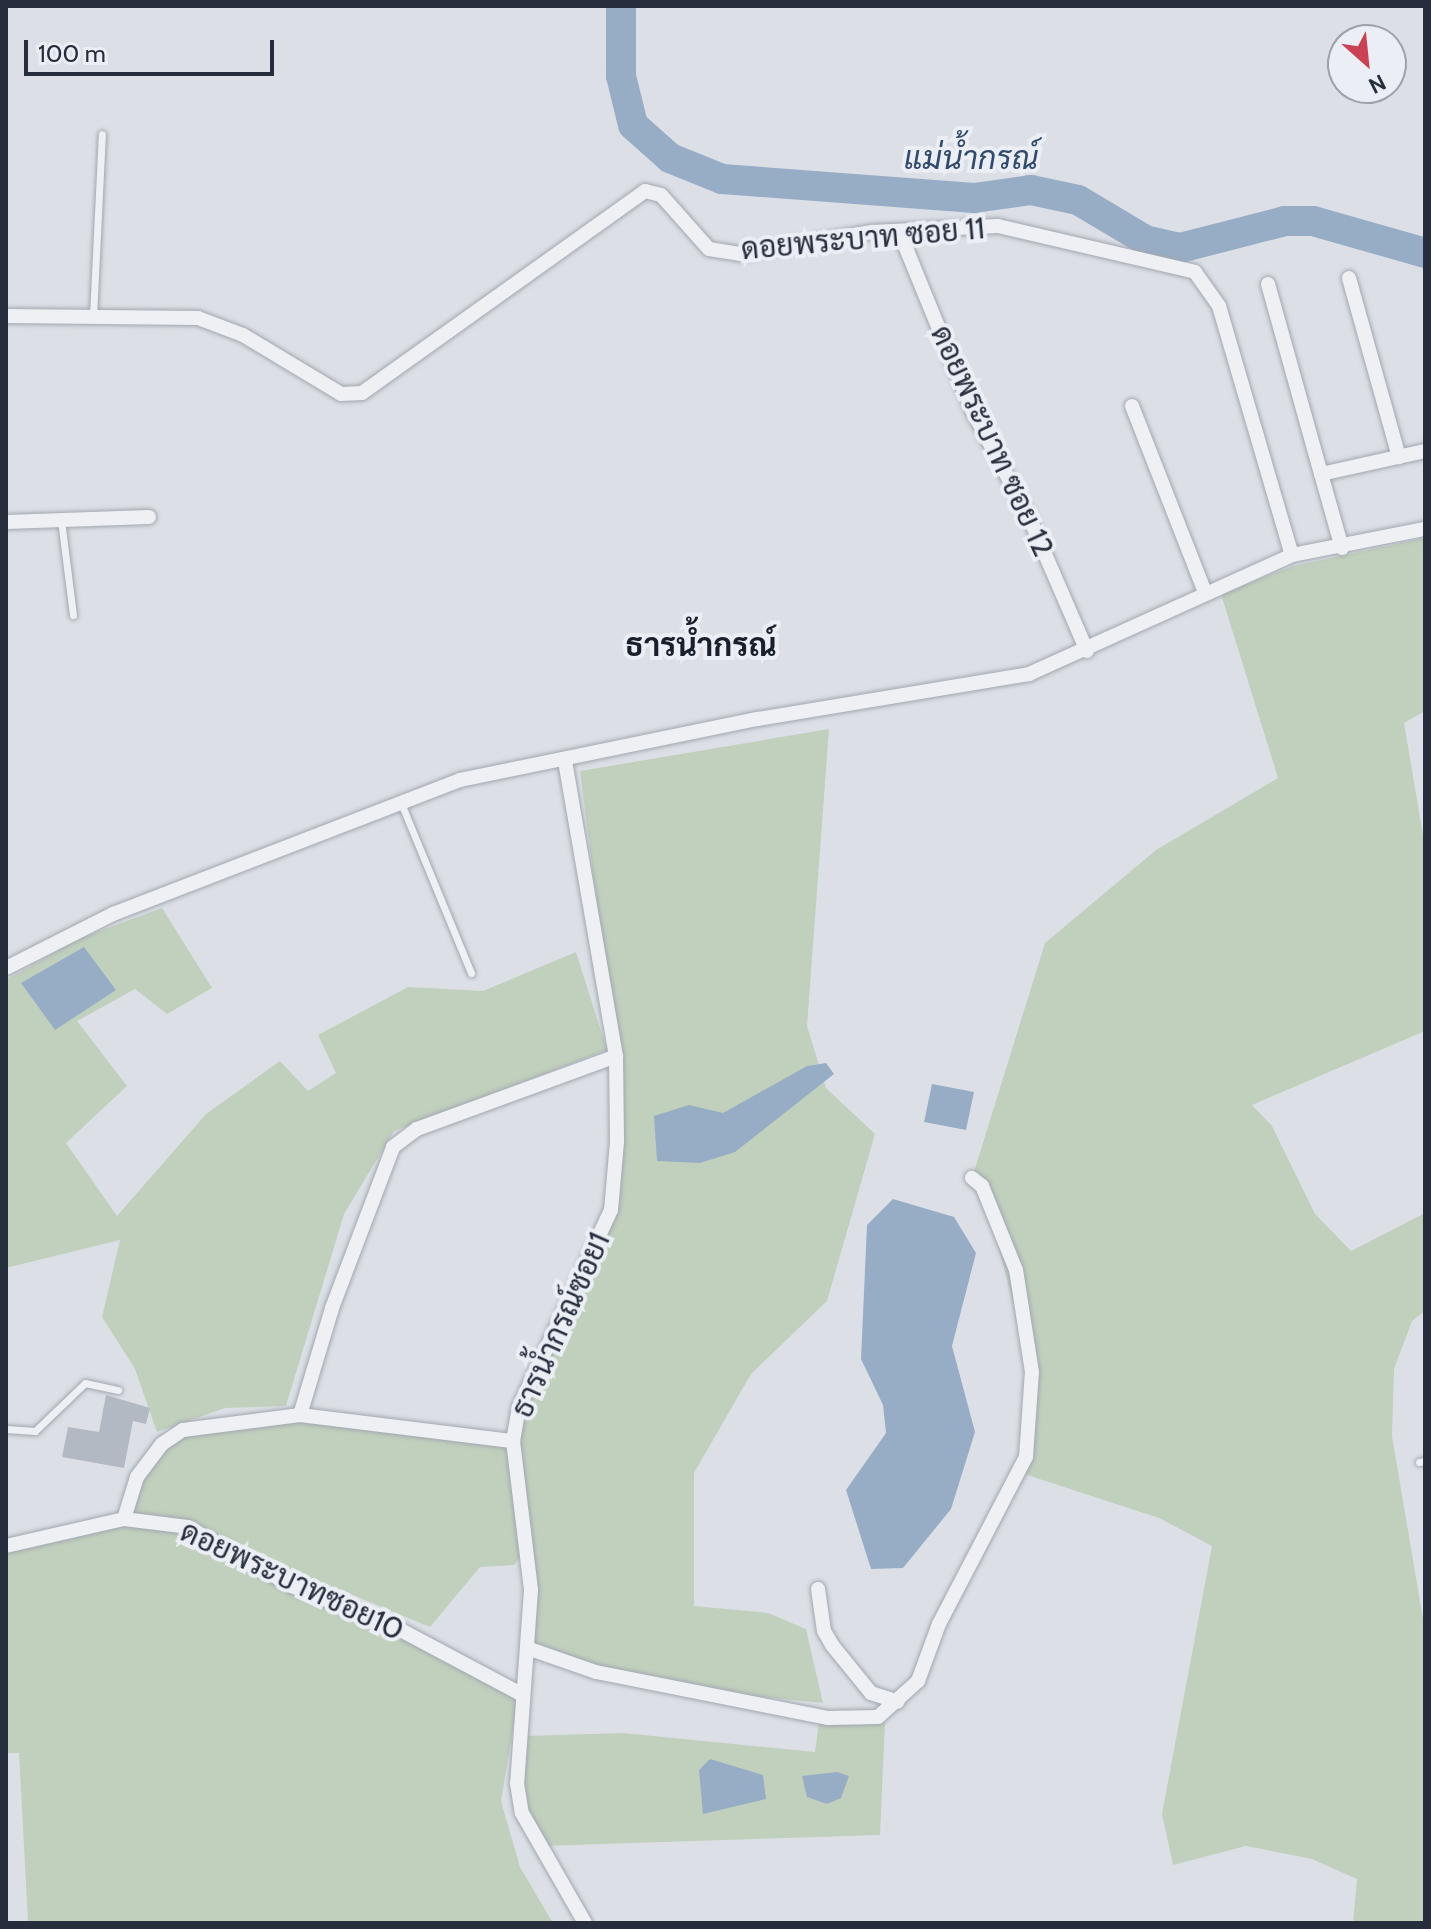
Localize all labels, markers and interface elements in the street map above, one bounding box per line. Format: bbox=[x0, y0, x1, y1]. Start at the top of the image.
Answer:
scale bar bbox=[28, 24, 278, 74]
north arrow bbox=[1327, 24, 1407, 104]
text: 100 m bbox=[38, 39, 106, 68]
text: N bbox=[1364, 68, 1390, 100]
water label: แม่น้ำกรณ์ bbox=[904, 139, 1038, 177]
street label: ดอยพระบาท ซอย 11 bbox=[740, 210, 986, 268]
street label: ดอยพระบาท ซอย 12 bbox=[923, 320, 1061, 562]
district label: ธารน้ำกรณ์ bbox=[625, 626, 777, 664]
street label: ธารน้ำกรณ์ซอย1 bbox=[504, 1227, 618, 1423]
street label: ดอยพระบาทซอย10 bbox=[175, 1513, 409, 1649]

